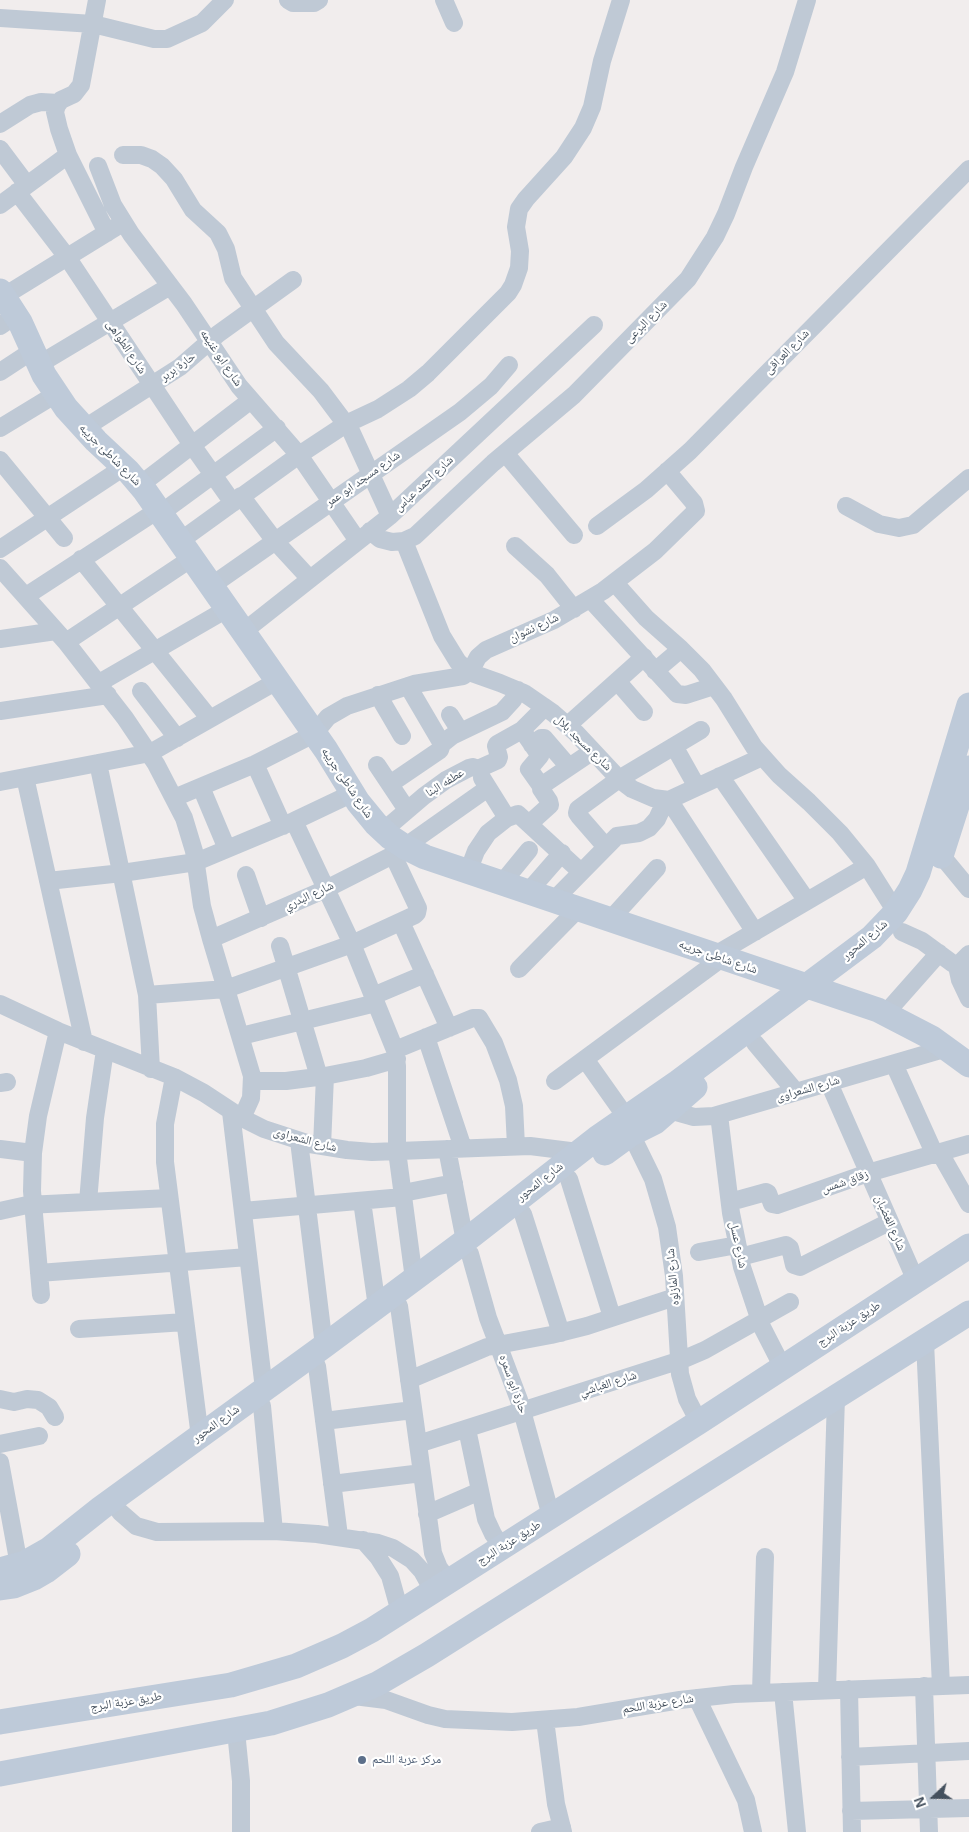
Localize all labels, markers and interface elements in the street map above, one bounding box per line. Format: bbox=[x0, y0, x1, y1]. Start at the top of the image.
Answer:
street label: شارع البرعى bbox=[622, 298, 670, 346]
street label: شارع الطواهى bbox=[103, 317, 149, 377]
street label: شارع ابو غنيمه bbox=[197, 327, 245, 389]
street label: شارع العراقى bbox=[762, 327, 812, 377]
street label: حارة بربر bbox=[158, 349, 198, 385]
street label: شارع شاطئ جريبه bbox=[76, 421, 144, 489]
street label: شارع مسجد ابو عمر bbox=[323, 448, 403, 510]
street label: شارع احمد عباس bbox=[392, 453, 456, 515]
street label: شارع نشوان bbox=[507, 610, 561, 646]
street label: شارع مسجد بلال bbox=[551, 712, 615, 774]
street label: شارع شاطئ جريبه bbox=[318, 745, 376, 821]
street label: عطفه البنا bbox=[423, 766, 467, 800]
street label: شارع البدري bbox=[282, 878, 336, 914]
street label: شارع المحور bbox=[839, 917, 891, 963]
street label: شارع شاطئ جريبه bbox=[677, 937, 759, 977]
street label: شارع الشعراوى bbox=[775, 1073, 841, 1105]
street label: شارع الشعراوى bbox=[272, 1125, 338, 1155]
street label: شارع المحور bbox=[514, 1159, 566, 1205]
street label: زقاق شمس bbox=[820, 1167, 870, 1197]
street label: شارع الغضبان bbox=[871, 1193, 909, 1253]
street label: شارع عسل bbox=[726, 1220, 750, 1270]
street label: شارع المازلوه bbox=[663, 1248, 683, 1306]
street label: طريق عزبة البرج bbox=[815, 1298, 883, 1350]
street label: حارة ابو سمره bbox=[496, 1353, 530, 1415]
street label: شارع الغباشي bbox=[578, 1368, 638, 1400]
street label: شارع المحور bbox=[190, 1402, 242, 1446]
street label: طريق عزبة البرج bbox=[475, 1518, 543, 1568]
street label: طريق عزبة البرج bbox=[89, 1689, 163, 1715]
street label: شارع عزبة اللحم bbox=[621, 1691, 695, 1717]
place label: مركز عزبة اللحم bbox=[372, 1753, 441, 1767]
marker: مركز عزبة اللحم bbox=[356, 1754, 368, 1766]
north arrow bbox=[909, 1772, 959, 1822]
text: N bbox=[911, 1795, 929, 1810]

